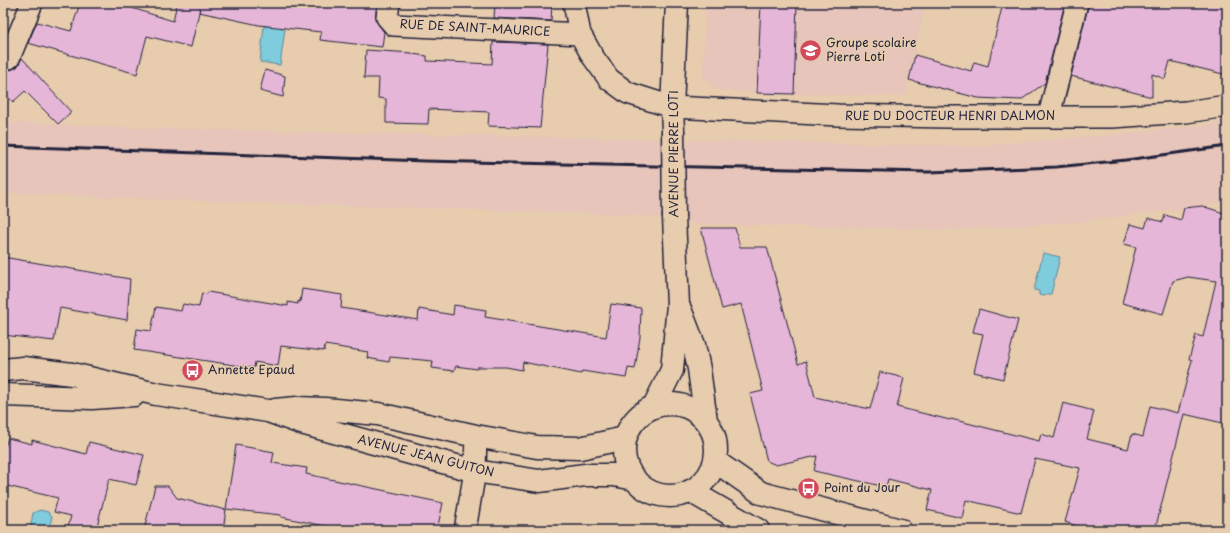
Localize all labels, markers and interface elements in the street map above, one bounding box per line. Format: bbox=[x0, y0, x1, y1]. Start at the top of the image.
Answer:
street label: RUE DE SAINT-MAURICE bbox=[399, 14, 551, 40]
place label: Groupe scolaire Pierre Loti bbox=[826, 33, 916, 65]
school or university icon: Groupe scolaire Pierre Loti bbox=[797, 37, 823, 63]
street label: AVENUE PIERRE LOTI bbox=[664, 91, 682, 218]
street label: RUE DU DOCTEUR HENRI DALMON bbox=[845, 106, 1055, 124]
bus stop icon: Annette Epaud bbox=[179, 357, 205, 383]
place label: Annette Epaud bbox=[208, 360, 295, 378]
street label: AVENUE JEAN GUITON bbox=[356, 429, 496, 481]
bus stop icon: Point du Jour bbox=[795, 475, 821, 501]
place label: Point du Jour bbox=[824, 478, 901, 496]

